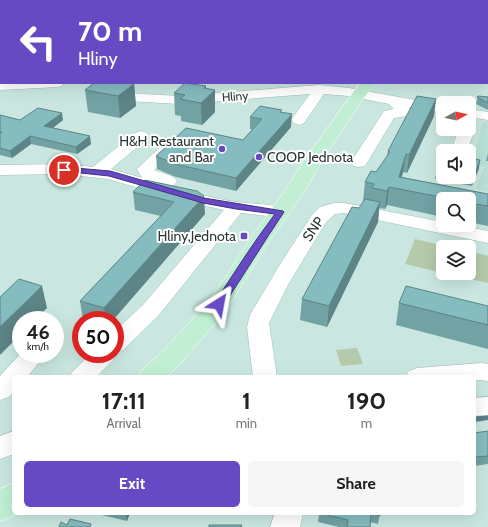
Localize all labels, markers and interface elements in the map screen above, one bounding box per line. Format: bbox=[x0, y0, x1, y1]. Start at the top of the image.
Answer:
text: 70 m bbox=[78, 14, 142, 48]
icon: left bbox=[12, 16, 64, 68]
text: Hliny bbox=[78, 48, 118, 70]
street label: Hliny bbox=[221, 88, 249, 104]
north arrow bbox=[436, 96, 476, 136]
map controls bbox=[436, 96, 476, 280]
place label: H&H Restaurant and Bar bbox=[119, 132, 215, 166]
marker: H&H Restaurant and Bar bbox=[217, 144, 227, 154]
button: sound bbox=[436, 144, 476, 184]
place label: COOP Jednota bbox=[267, 148, 354, 166]
marker: COOP Jednota bbox=[254, 152, 264, 162]
pin bbox=[47, 153, 81, 187]
icon: arrive bbox=[53, 159, 75, 181]
button: search bbox=[436, 192, 476, 232]
street label: SNP bbox=[298, 213, 328, 245]
place label: Hliny,Jednota bbox=[158, 227, 236, 245]
marker: Hliny,Jednota bbox=[239, 231, 249, 241]
button: layers bbox=[436, 240, 476, 280]
position arrow bbox=[198, 283, 240, 325]
speed limit sign: 50 bbox=[72, 311, 124, 363]
text: 46 bbox=[26, 320, 50, 344]
text: km/h bbox=[27, 340, 49, 353]
text: 17:11 bbox=[102, 386, 146, 415]
text: 1 bbox=[242, 386, 251, 415]
text: 190 bbox=[347, 386, 386, 415]
text: Arrival bbox=[107, 415, 141, 431]
text: min bbox=[236, 415, 257, 431]
text: m bbox=[361, 415, 372, 431]
button: Exit bbox=[24, 461, 240, 507]
button: Share bbox=[248, 461, 464, 507]

